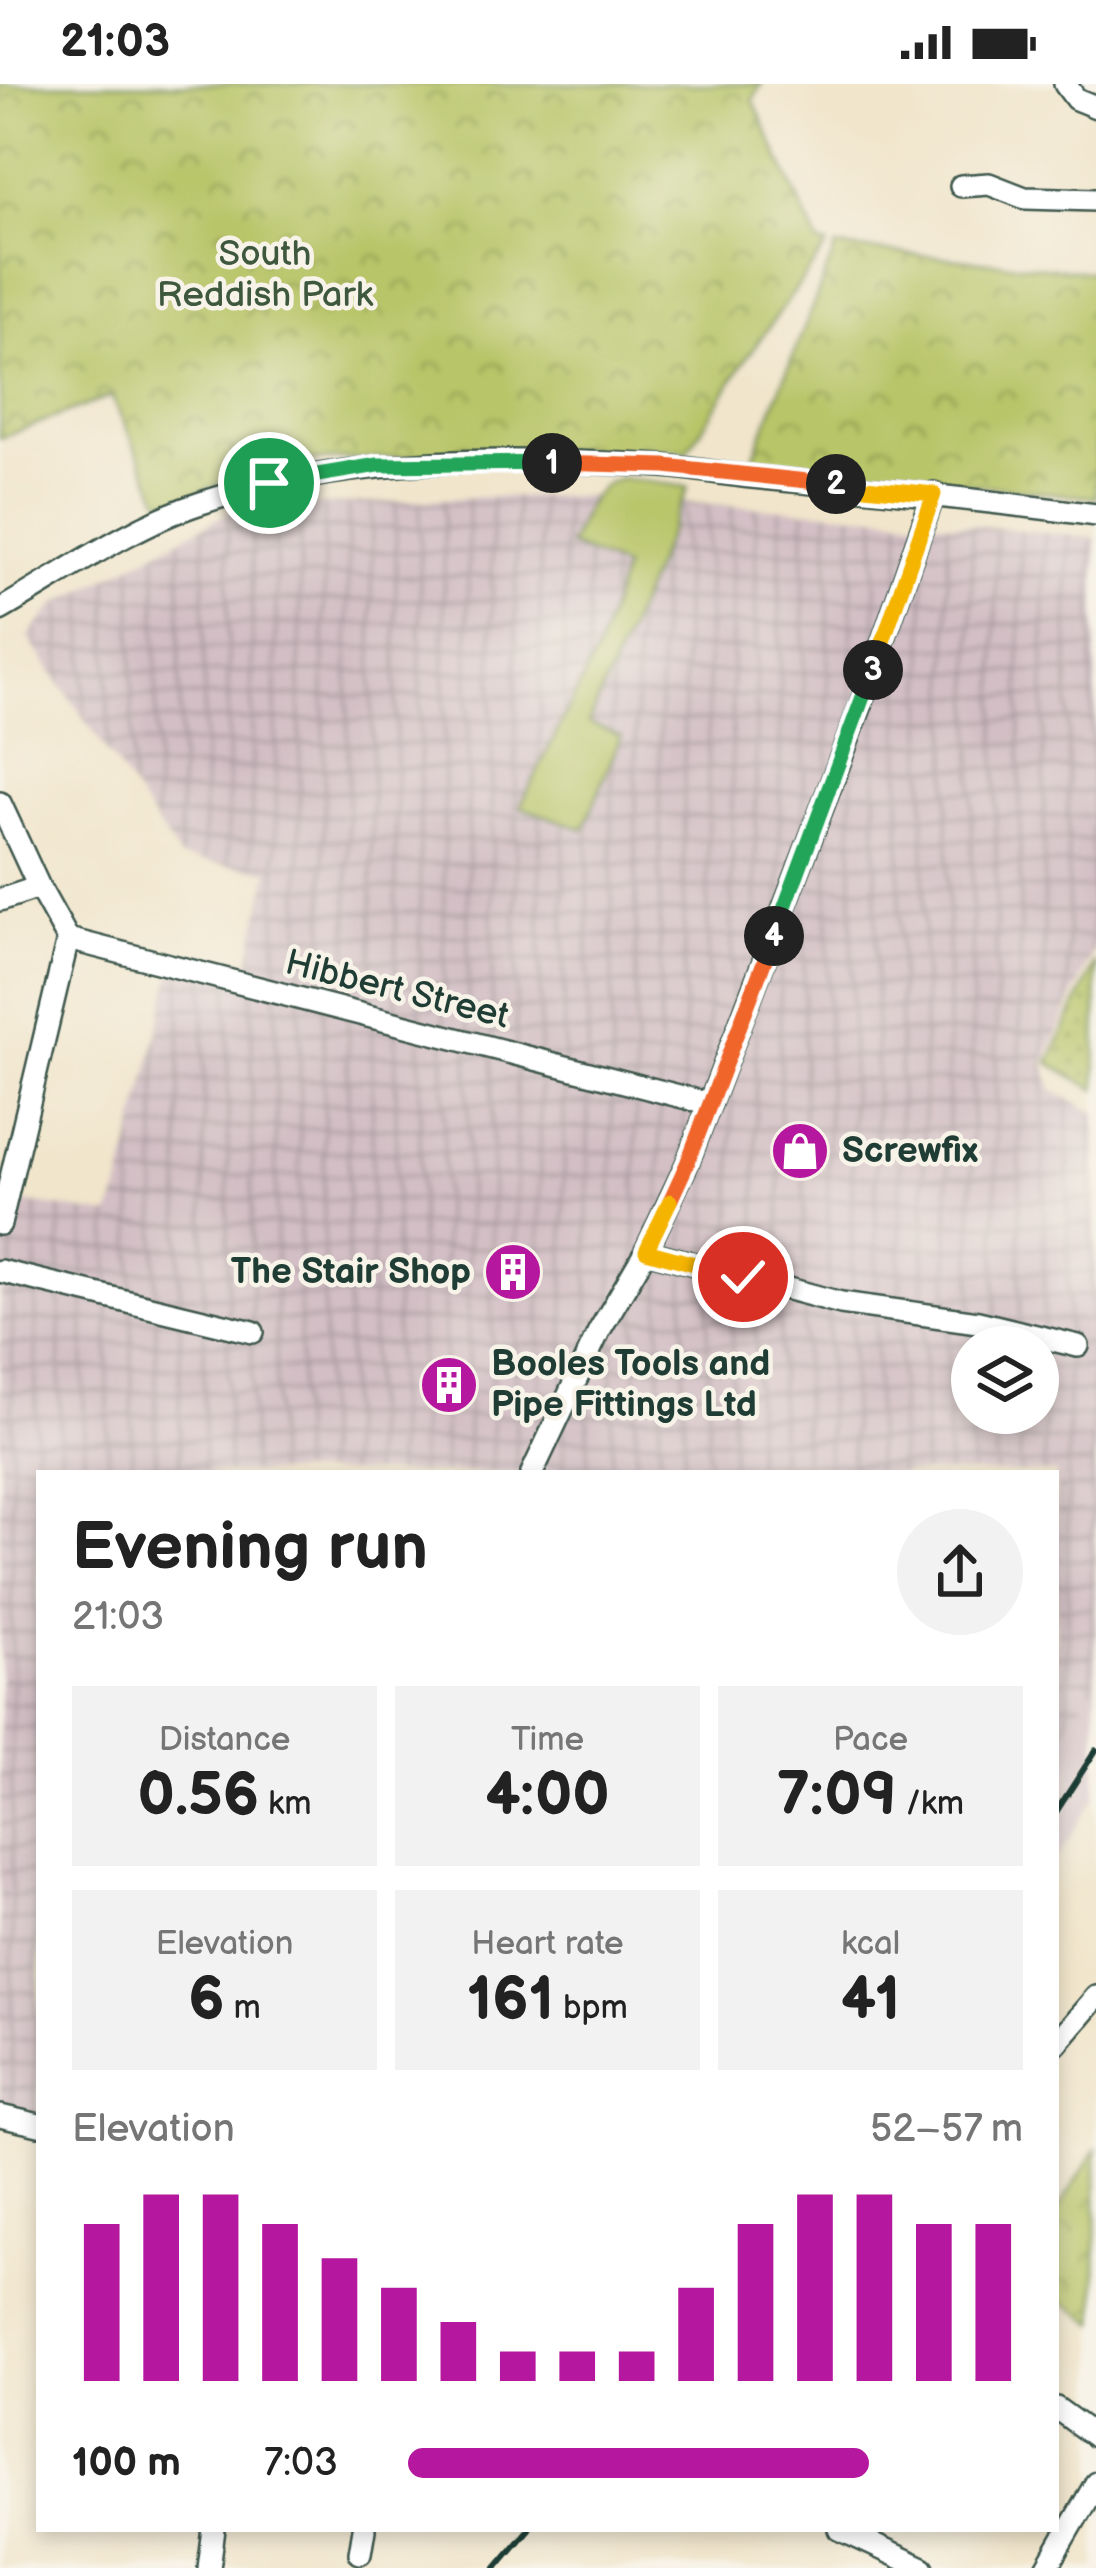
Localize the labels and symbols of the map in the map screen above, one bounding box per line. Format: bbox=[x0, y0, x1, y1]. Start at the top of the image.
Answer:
park label: South Reddish Park bbox=[157, 233, 373, 317]
pin bbox=[218, 432, 320, 534]
pin: 1 bbox=[522, 433, 582, 493]
pin: 2 bbox=[806, 454, 866, 514]
pin: 3 bbox=[843, 640, 903, 700]
pin: 4 bbox=[744, 906, 804, 966]
street label: Hibbert Street bbox=[281, 941, 513, 1039]
shop icon: Screwfix bbox=[769, 1120, 831, 1182]
place label: Screwfix bbox=[842, 1130, 978, 1173]
pin bbox=[692, 1226, 794, 1328]
building icon: The Stair Shop bbox=[482, 1241, 544, 1303]
place label: The Stair Shop bbox=[231, 1251, 471, 1294]
place label: Booles Tools and Pipe Fittings Ltd bbox=[491, 1343, 770, 1427]
building icon: Booles Tools and Pipe Fittings Ltd bbox=[418, 1354, 480, 1416]

